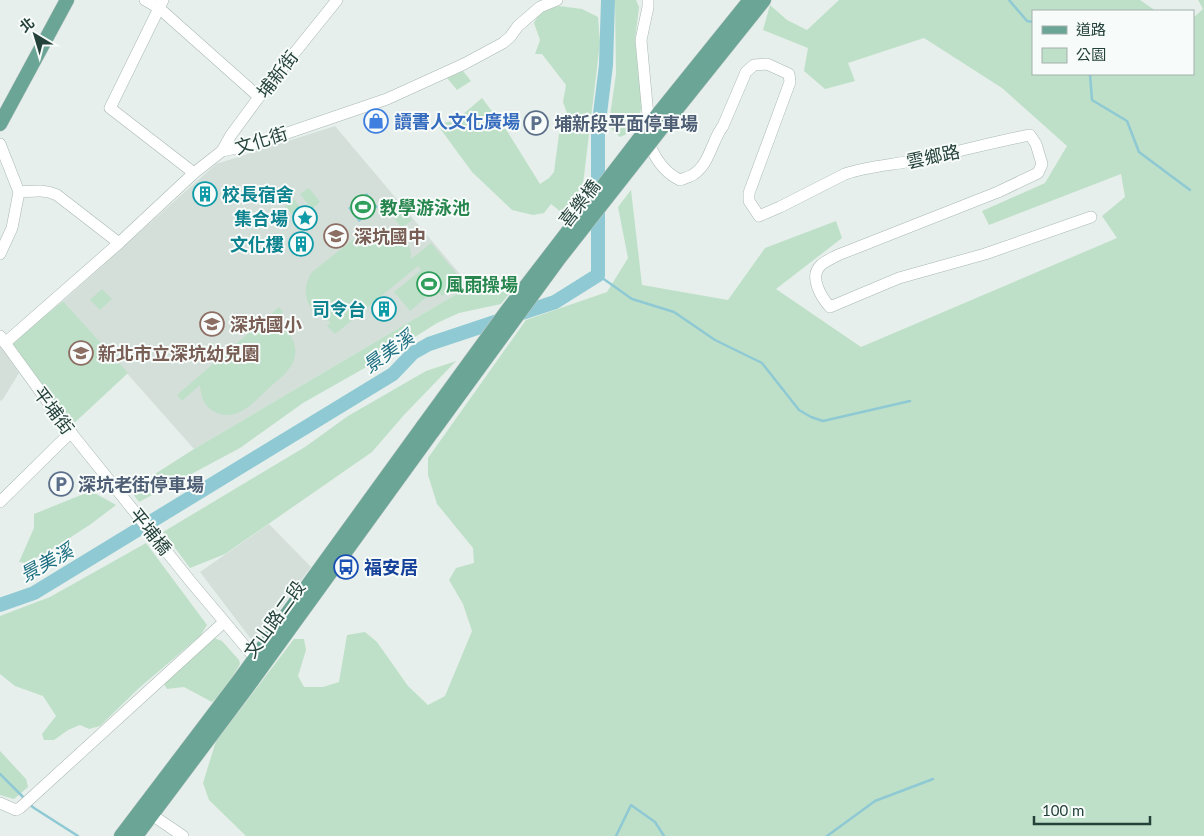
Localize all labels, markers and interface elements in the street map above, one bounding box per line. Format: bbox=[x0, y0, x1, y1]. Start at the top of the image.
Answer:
north arrow bbox=[10, 10, 60, 60]
legend bbox=[1032, 10, 1194, 75]
text: 北 bbox=[16, 13, 37, 35]
text: 道路 bbox=[1076, 20, 1106, 38]
text: 公園 bbox=[1076, 45, 1106, 63]
street label: 埔新街 bbox=[252, 46, 302, 102]
shop icon: 讀書人文化廣場 bbox=[363, 108, 389, 134]
place label: 讀書人文化廣場 bbox=[394, 110, 520, 132]
parking icon: 埔新段平面停車場 bbox=[523, 110, 549, 136]
place label: 埔新段平面停車場 bbox=[554, 112, 698, 134]
street label: 文化街 bbox=[232, 122, 290, 158]
street label: 雲鄉路 bbox=[904, 140, 962, 172]
street label: 喜樂橋 bbox=[554, 175, 604, 231]
building icon: 校長宿舍 bbox=[192, 181, 218, 207]
place label: 校長宿舍 bbox=[222, 183, 294, 205]
sports icon: 教學游泳池 bbox=[350, 194, 376, 220]
place label: 教學游泳池 bbox=[380, 196, 470, 218]
place icon: 集合場 bbox=[292, 205, 318, 231]
place label: 集合場 bbox=[234, 207, 288, 229]
school or university icon: 深坑國中 bbox=[323, 223, 349, 249]
place label: 深坑國中 bbox=[354, 225, 426, 247]
building icon: 文化樓 bbox=[288, 231, 314, 257]
place label: 文化樓 bbox=[230, 233, 284, 255]
sports icon: 風雨操場 bbox=[416, 271, 442, 297]
place label: 風雨操場 bbox=[446, 273, 518, 295]
building icon: 司令台 bbox=[371, 296, 397, 322]
place label: 司令台 bbox=[312, 298, 366, 320]
school or university icon: 深坑國小 bbox=[199, 311, 225, 337]
place label: 深坑國小 bbox=[230, 313, 302, 335]
water label: 景美溪 bbox=[358, 323, 420, 377]
school or university icon: 新北市立深坑幼兒園 bbox=[68, 340, 94, 366]
place label: 新北市立深坑幼兒園 bbox=[98, 342, 260, 364]
street label: 平埔街 bbox=[29, 382, 79, 438]
parking icon: 深坑老街停車場 bbox=[48, 471, 74, 497]
place label: 深坑老街停車場 bbox=[78, 473, 204, 495]
street label: 平埔橋 bbox=[125, 503, 177, 559]
water label: 景美溪 bbox=[15, 537, 79, 586]
bus stop icon: 福安居 bbox=[333, 554, 359, 580]
place label: 福安居 bbox=[364, 556, 418, 578]
street label: 文山路二段 bbox=[239, 576, 309, 662]
scale bar bbox=[1034, 794, 1150, 826]
text: 100 m bbox=[1042, 801, 1084, 819]

